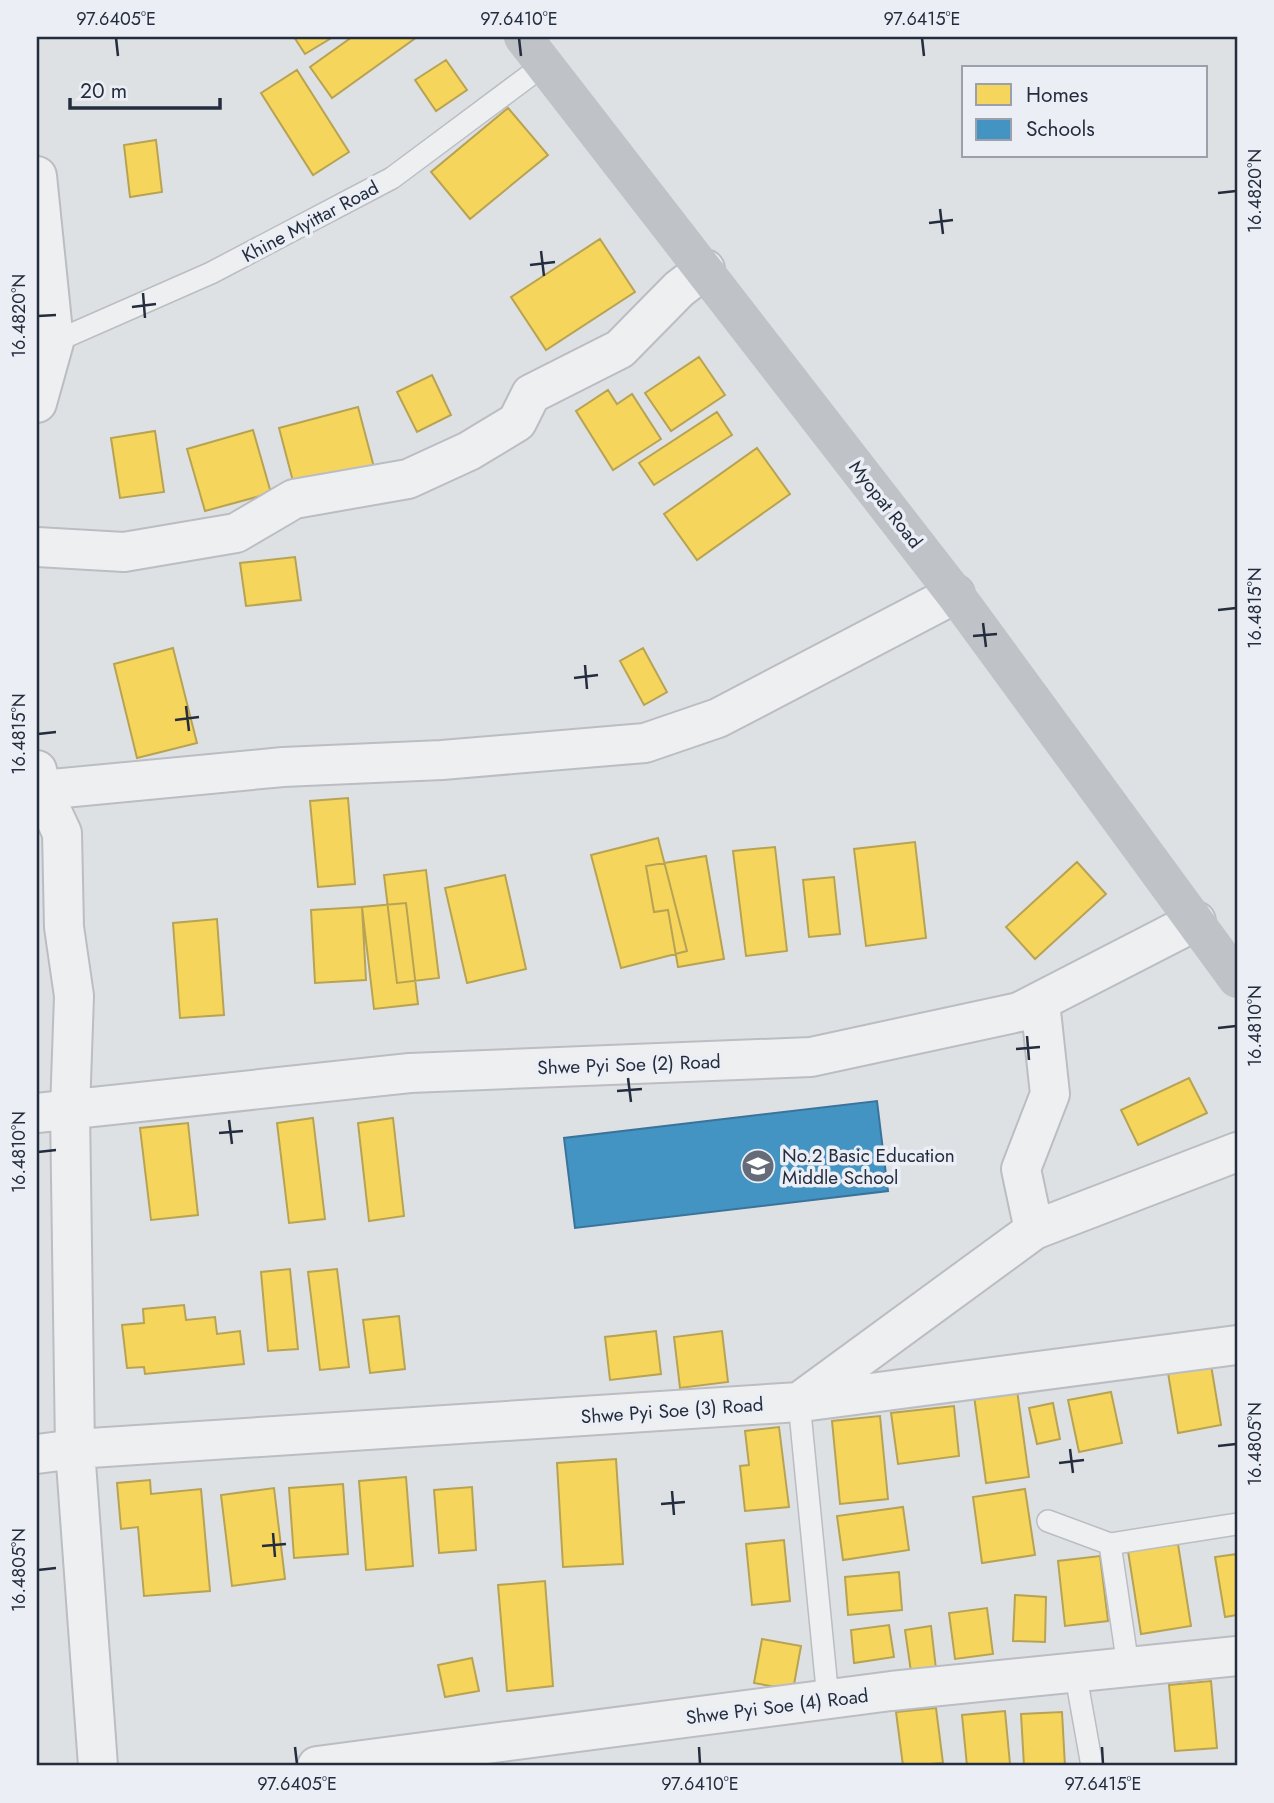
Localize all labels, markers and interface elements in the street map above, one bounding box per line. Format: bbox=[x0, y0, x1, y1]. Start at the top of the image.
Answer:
text: 97.6405°E bbox=[76, 6, 156, 32]
text: 97.6410°E bbox=[480, 6, 558, 32]
text: 97.6415°E bbox=[884, 6, 960, 32]
scale bar bbox=[70, 66, 220, 110]
legend bbox=[962, 66, 1208, 158]
text: 20 m bbox=[80, 76, 127, 106]
text: Homes bbox=[1026, 80, 1088, 110]
text: Schools bbox=[1026, 114, 1095, 144]
text: 16.4820°N bbox=[1242, 149, 1268, 233]
street label: Khine Myittar Road bbox=[237, 174, 383, 269]
text: 16.4820°N bbox=[6, 274, 32, 358]
street label: Myopat Road bbox=[843, 455, 929, 554]
text: 16.4815°N bbox=[1242, 567, 1268, 649]
text: 16.4815°N bbox=[6, 693, 32, 775]
text: 16.4810°N bbox=[1242, 985, 1268, 1067]
street label: Shwe Pyi Soe (2) Road bbox=[537, 1048, 721, 1081]
text: 16.4810°N bbox=[6, 1111, 32, 1193]
place label: No.2 Basic Education Middle School bbox=[782, 1142, 955, 1191]
school or university icon: No.2 Basic Education Middle School bbox=[739, 1147, 777, 1185]
street label: Shwe Pyi Soe (3) Road bbox=[580, 1391, 764, 1430]
text: 16.4805°N bbox=[1242, 1402, 1268, 1486]
text: 16.4805°N bbox=[6, 1528, 32, 1612]
street label: Shwe Pyi Soe (4) Road bbox=[684, 1682, 870, 1731]
text: 97.6405°E bbox=[257, 1771, 337, 1797]
text: 97.6410°E bbox=[661, 1771, 739, 1797]
text: 97.6415°E bbox=[1065, 1771, 1141, 1797]

